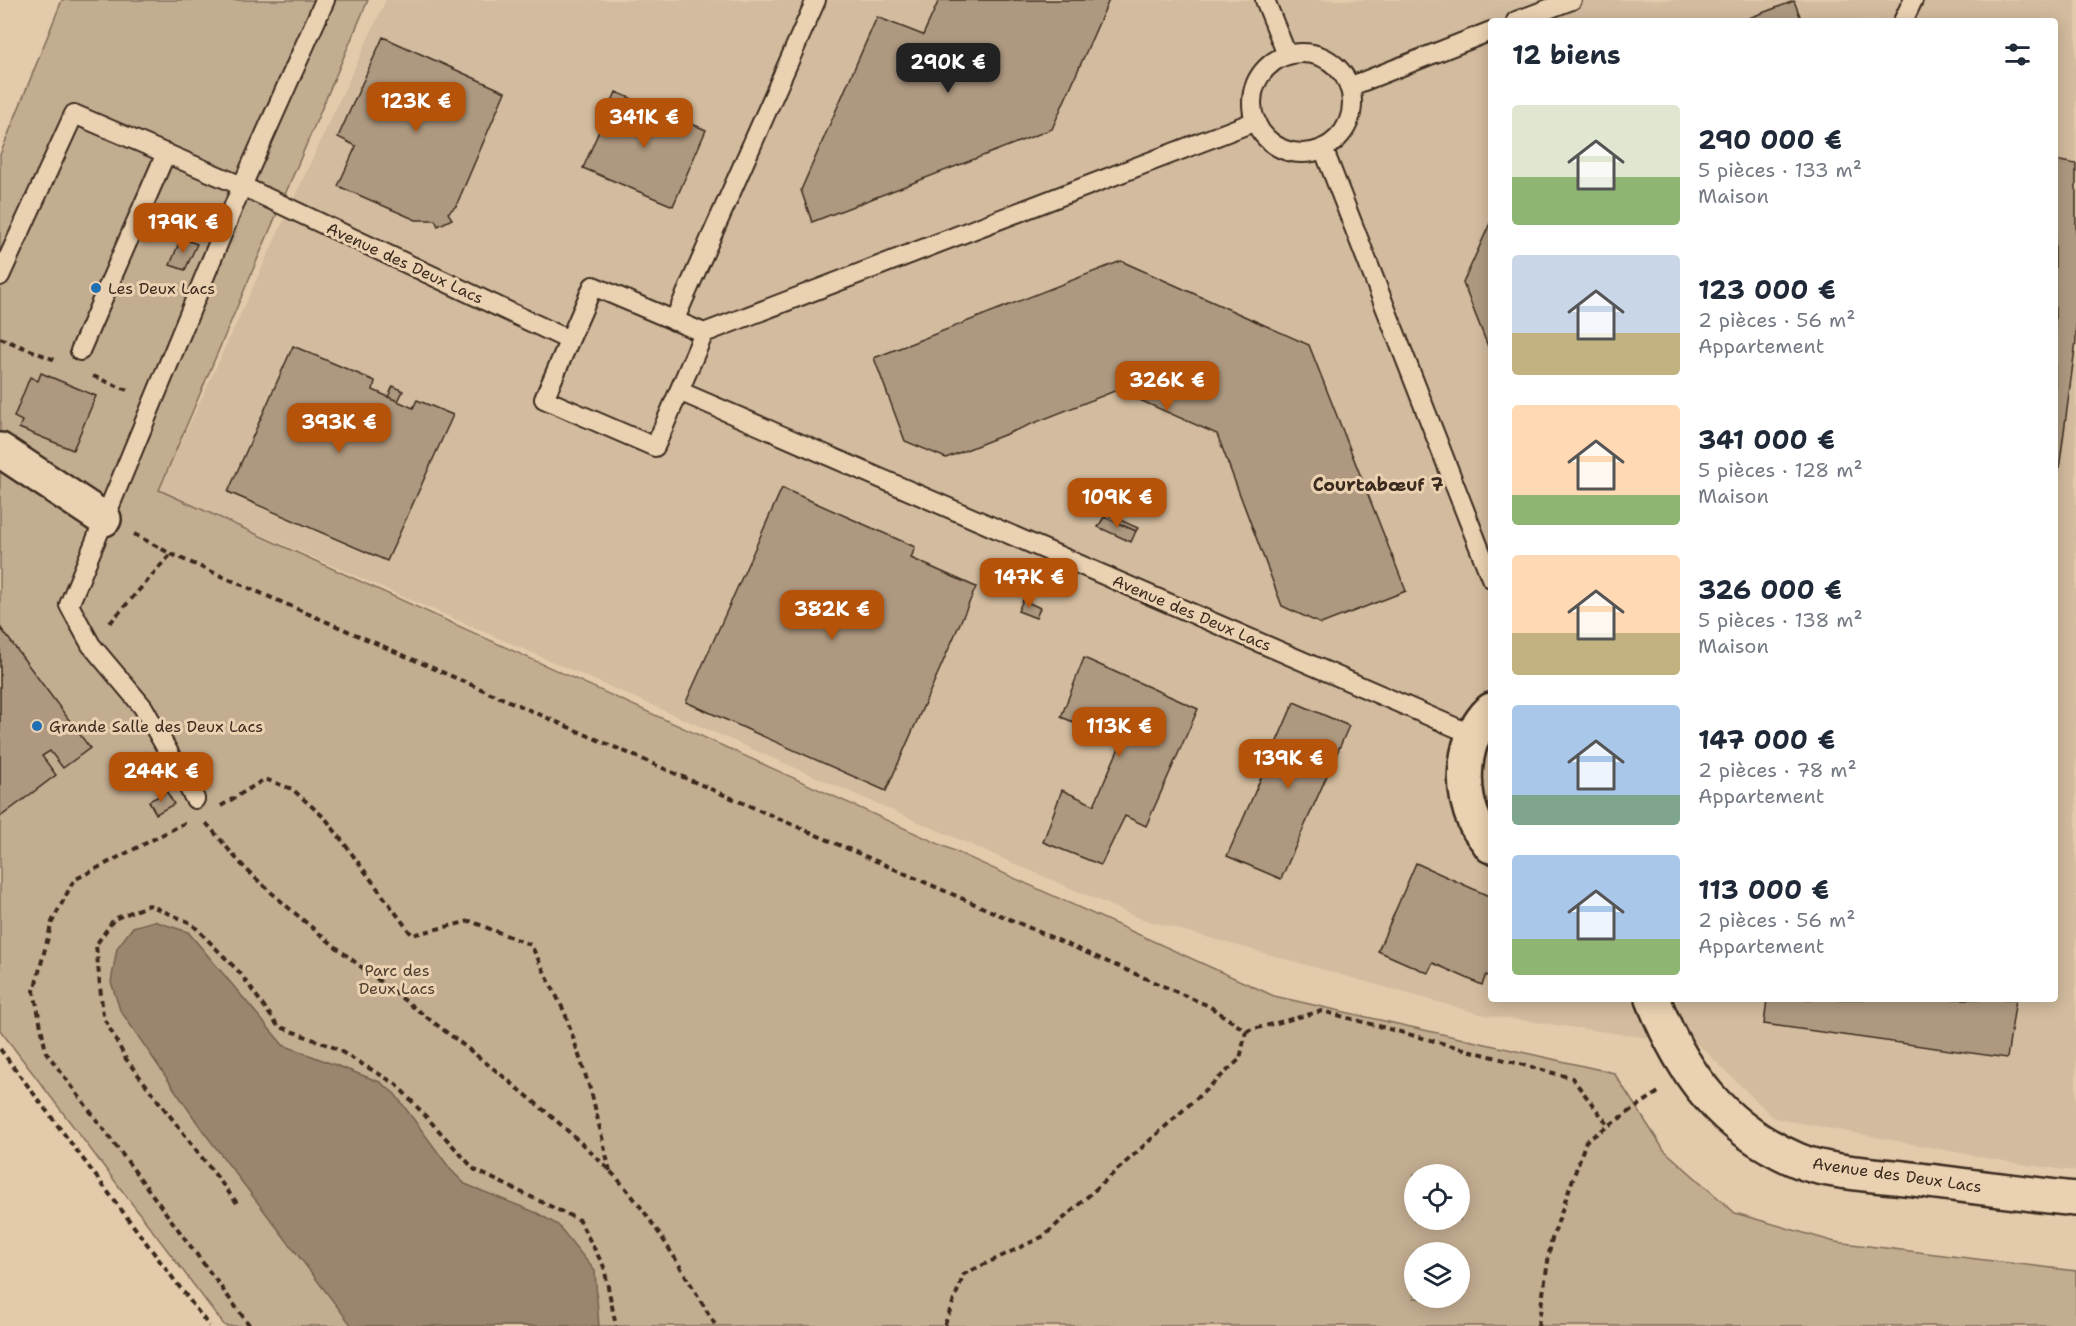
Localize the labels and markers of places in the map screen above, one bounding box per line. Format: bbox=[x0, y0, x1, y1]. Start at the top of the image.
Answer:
pin: 290K € bbox=[899, 43, 997, 94]
pin: 123K € bbox=[367, 82, 465, 133]
pin: 341K € bbox=[595, 98, 693, 149]
pin: 179K € bbox=[134, 203, 232, 254]
place label: Les Deux Lacs bbox=[108, 278, 215, 299]
marker: Les Deux Lacs bbox=[89, 281, 103, 295]
pin: 326K € bbox=[1118, 361, 1216, 412]
pin: 393K € bbox=[290, 403, 388, 454]
pin: 109K € bbox=[1068, 478, 1166, 529]
pin: 147K € bbox=[980, 558, 1078, 609]
pin: 382K € bbox=[783, 590, 881, 641]
pin: 113K € bbox=[1070, 707, 1168, 758]
place label: Grande Salle des Deux Lacs bbox=[49, 716, 263, 737]
marker: Grande Salle des Deux Lacs bbox=[30, 719, 44, 733]
pin: 139K € bbox=[1239, 739, 1337, 790]
pin: 244K € bbox=[112, 752, 210, 803]

